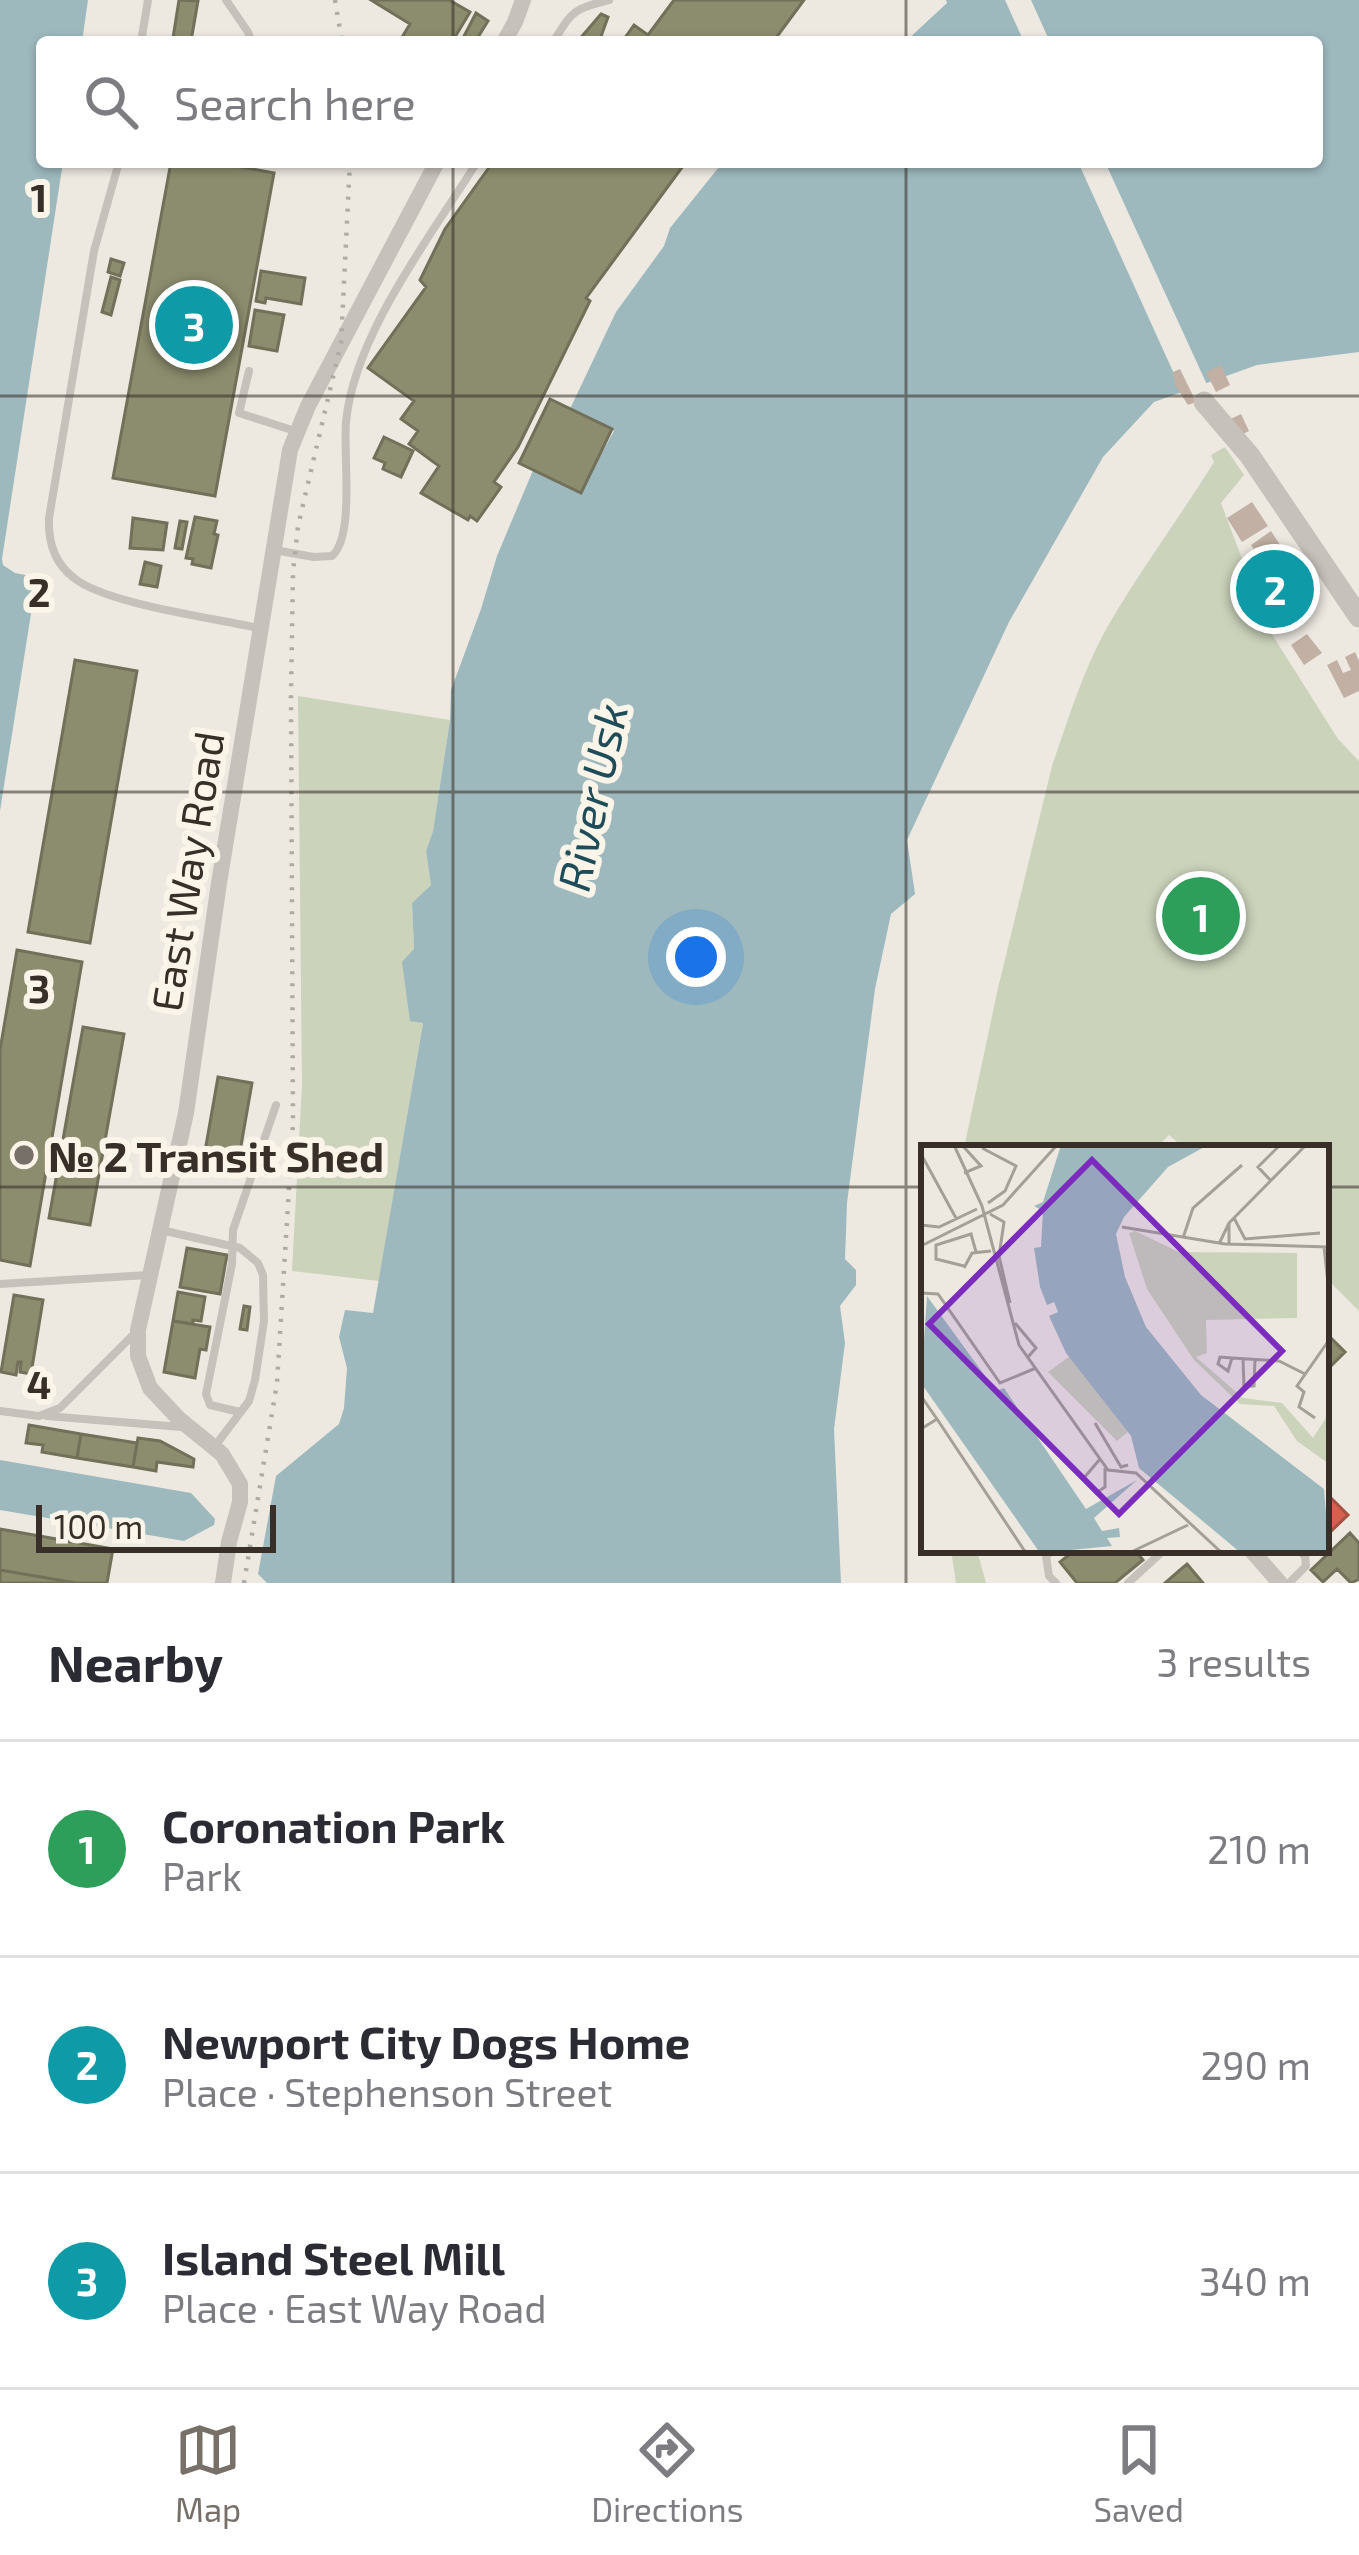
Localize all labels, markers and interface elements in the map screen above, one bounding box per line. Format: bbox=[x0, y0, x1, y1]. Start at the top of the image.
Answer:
search box bbox=[36, 36, 1323, 168]
icon: search bbox=[78, 69, 144, 135]
text: Search here bbox=[174, 75, 416, 129]
text: 1 bbox=[31, 173, 47, 220]
pin: 3 bbox=[155, 280, 233, 370]
pin: 2 bbox=[1236, 544, 1314, 634]
text: 2 bbox=[28, 568, 50, 615]
water label: River Usk bbox=[545, 698, 637, 896]
street label: East Way Road bbox=[139, 728, 233, 1014]
pin: 1 bbox=[1162, 871, 1240, 961]
your location bbox=[666, 927, 726, 987]
text: 3 bbox=[28, 964, 50, 1011]
place label: № 2 Transit Shed bbox=[48, 1130, 384, 1180]
marker: № 2 Transit Shed bbox=[11, 1142, 37, 1168]
inset map bbox=[921, 1145, 1329, 1553]
text: 4 bbox=[27, 1360, 51, 1407]
scale bar bbox=[36, 1499, 276, 1552]
text: 100 m bbox=[54, 1506, 143, 1546]
text: Nearby bbox=[48, 1631, 223, 1692]
text: 3 results bbox=[1157, 1638, 1311, 1685]
text: Coronation Park bbox=[162, 1798, 505, 1852]
text: 1 bbox=[79, 1825, 95, 1872]
text: 210 m bbox=[1207, 1825, 1311, 1872]
text: Park bbox=[162, 1852, 242, 1899]
text: Newport City Dogs Home bbox=[162, 2014, 690, 2068]
text: 2 bbox=[76, 2041, 98, 2088]
text: 290 m bbox=[1200, 2041, 1311, 2088]
text: Place · Stephenson Street bbox=[162, 2068, 612, 2115]
text: Island Steel Mill bbox=[162, 2230, 505, 2284]
text: 3 bbox=[76, 2257, 98, 2304]
text: 340 m bbox=[1199, 2257, 1311, 2304]
text: Place · East Way Road bbox=[162, 2284, 547, 2331]
tab: Map bbox=[175, 2417, 241, 2529]
tab: Directions bbox=[591, 2417, 743, 2529]
tab: Saved bbox=[1093, 2417, 1184, 2529]

